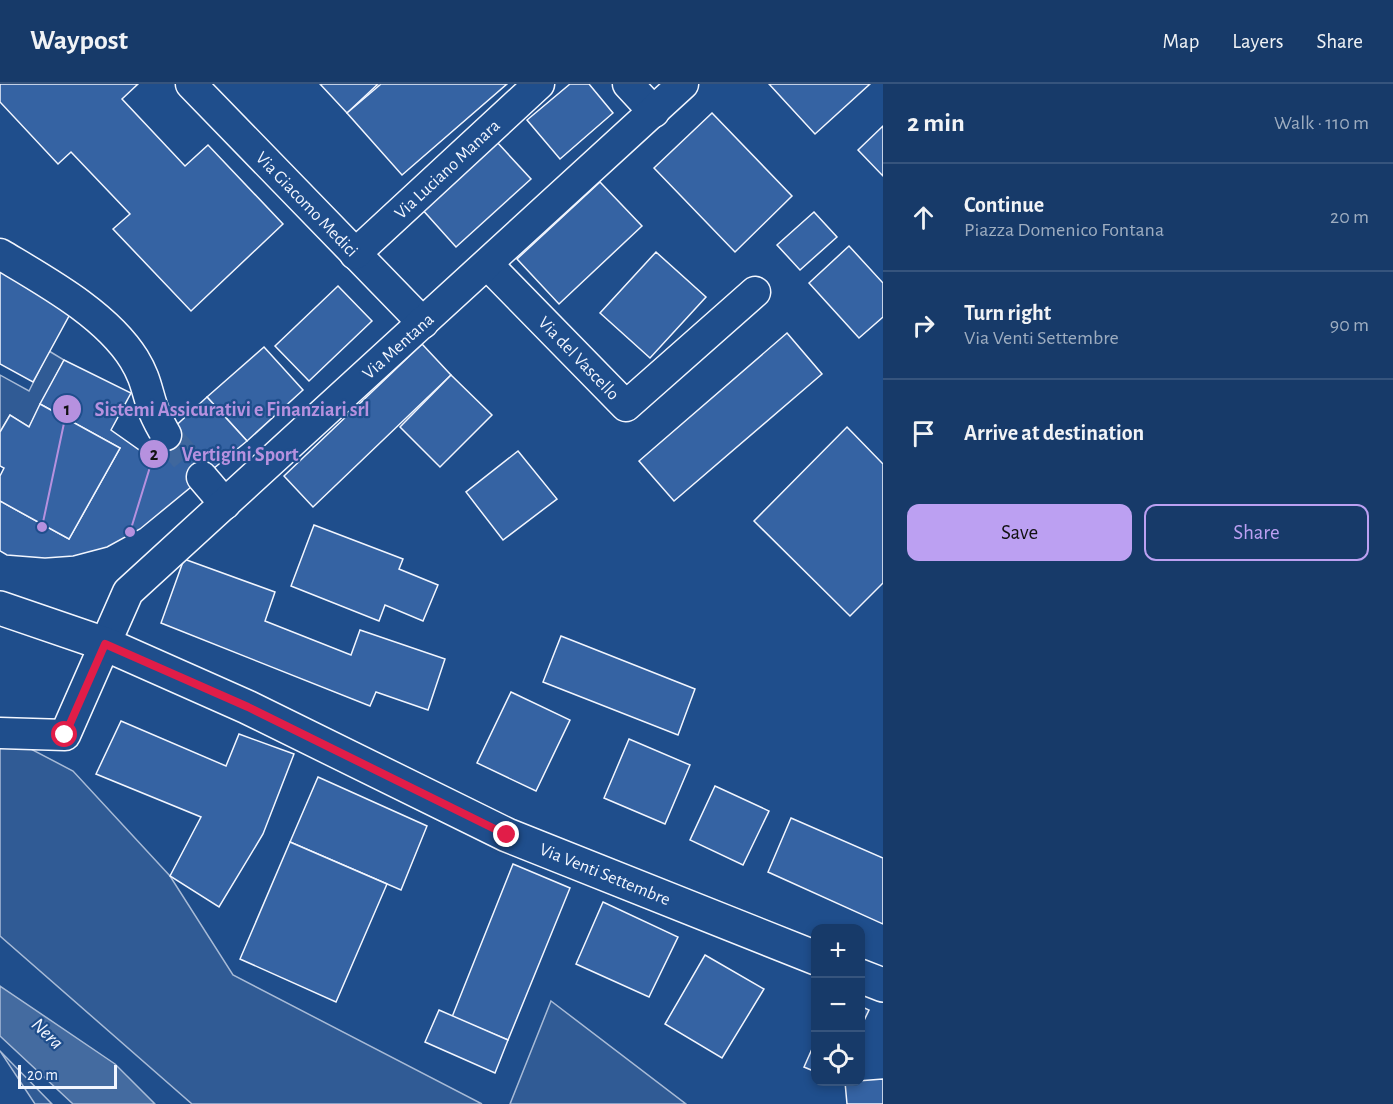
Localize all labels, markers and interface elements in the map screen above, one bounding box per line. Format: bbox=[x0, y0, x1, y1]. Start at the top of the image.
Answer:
text: Waypost bbox=[30, 27, 128, 55]
text: Map bbox=[1163, 31, 1199, 52]
text: Layers bbox=[1232, 31, 1283, 52]
text: Share bbox=[1316, 31, 1363, 52]
text: 2 min bbox=[907, 110, 965, 136]
text: Walk · 110 m bbox=[1274, 113, 1369, 133]
street label: Via Luciano Manara bbox=[392, 117, 504, 223]
street label: Via Giacomo Medici bbox=[252, 149, 361, 261]
text: Continue bbox=[964, 194, 1044, 216]
icon: ahead bbox=[907, 201, 940, 234]
text: 20 m bbox=[1330, 207, 1369, 227]
text: Piazza Domenico Fontana bbox=[964, 220, 1164, 240]
text: Turn right bbox=[964, 302, 1051, 324]
icon: right bbox=[907, 309, 940, 342]
street label: Via Mentana bbox=[360, 310, 438, 383]
street label: Via del Vascello bbox=[534, 314, 622, 404]
text: 90 m bbox=[1330, 315, 1369, 335]
text: Via Venti Settembre bbox=[964, 328, 1119, 348]
callout: Sistemi Assicurativi e Finanziari srl bbox=[52, 390, 381, 428]
text: Sistemi Assicurativi e Finanziari srl bbox=[95, 400, 369, 420]
text: 1 bbox=[64, 401, 70, 419]
icon: arrive bbox=[907, 417, 940, 450]
text: Arrive at destination bbox=[964, 422, 1144, 444]
callout: Vertigini Sport bbox=[139, 435, 310, 473]
text: Vertigini Sport bbox=[181, 445, 299, 465]
text: 2 bbox=[150, 446, 159, 464]
button: Save bbox=[907, 504, 1132, 561]
button: Share bbox=[1144, 504, 1369, 561]
route start bbox=[51, 721, 77, 747]
route end bbox=[493, 821, 519, 847]
street label: Via Venti Settembre bbox=[537, 840, 673, 909]
map controls bbox=[811, 924, 865, 1086]
button: + bbox=[811, 924, 865, 978]
button: − bbox=[811, 978, 865, 1032]
water label: Nera bbox=[28, 1014, 67, 1053]
button: locate bbox=[811, 1032, 865, 1086]
scale bar bbox=[18, 1062, 117, 1090]
text: 20 m bbox=[27, 1067, 58, 1083]

